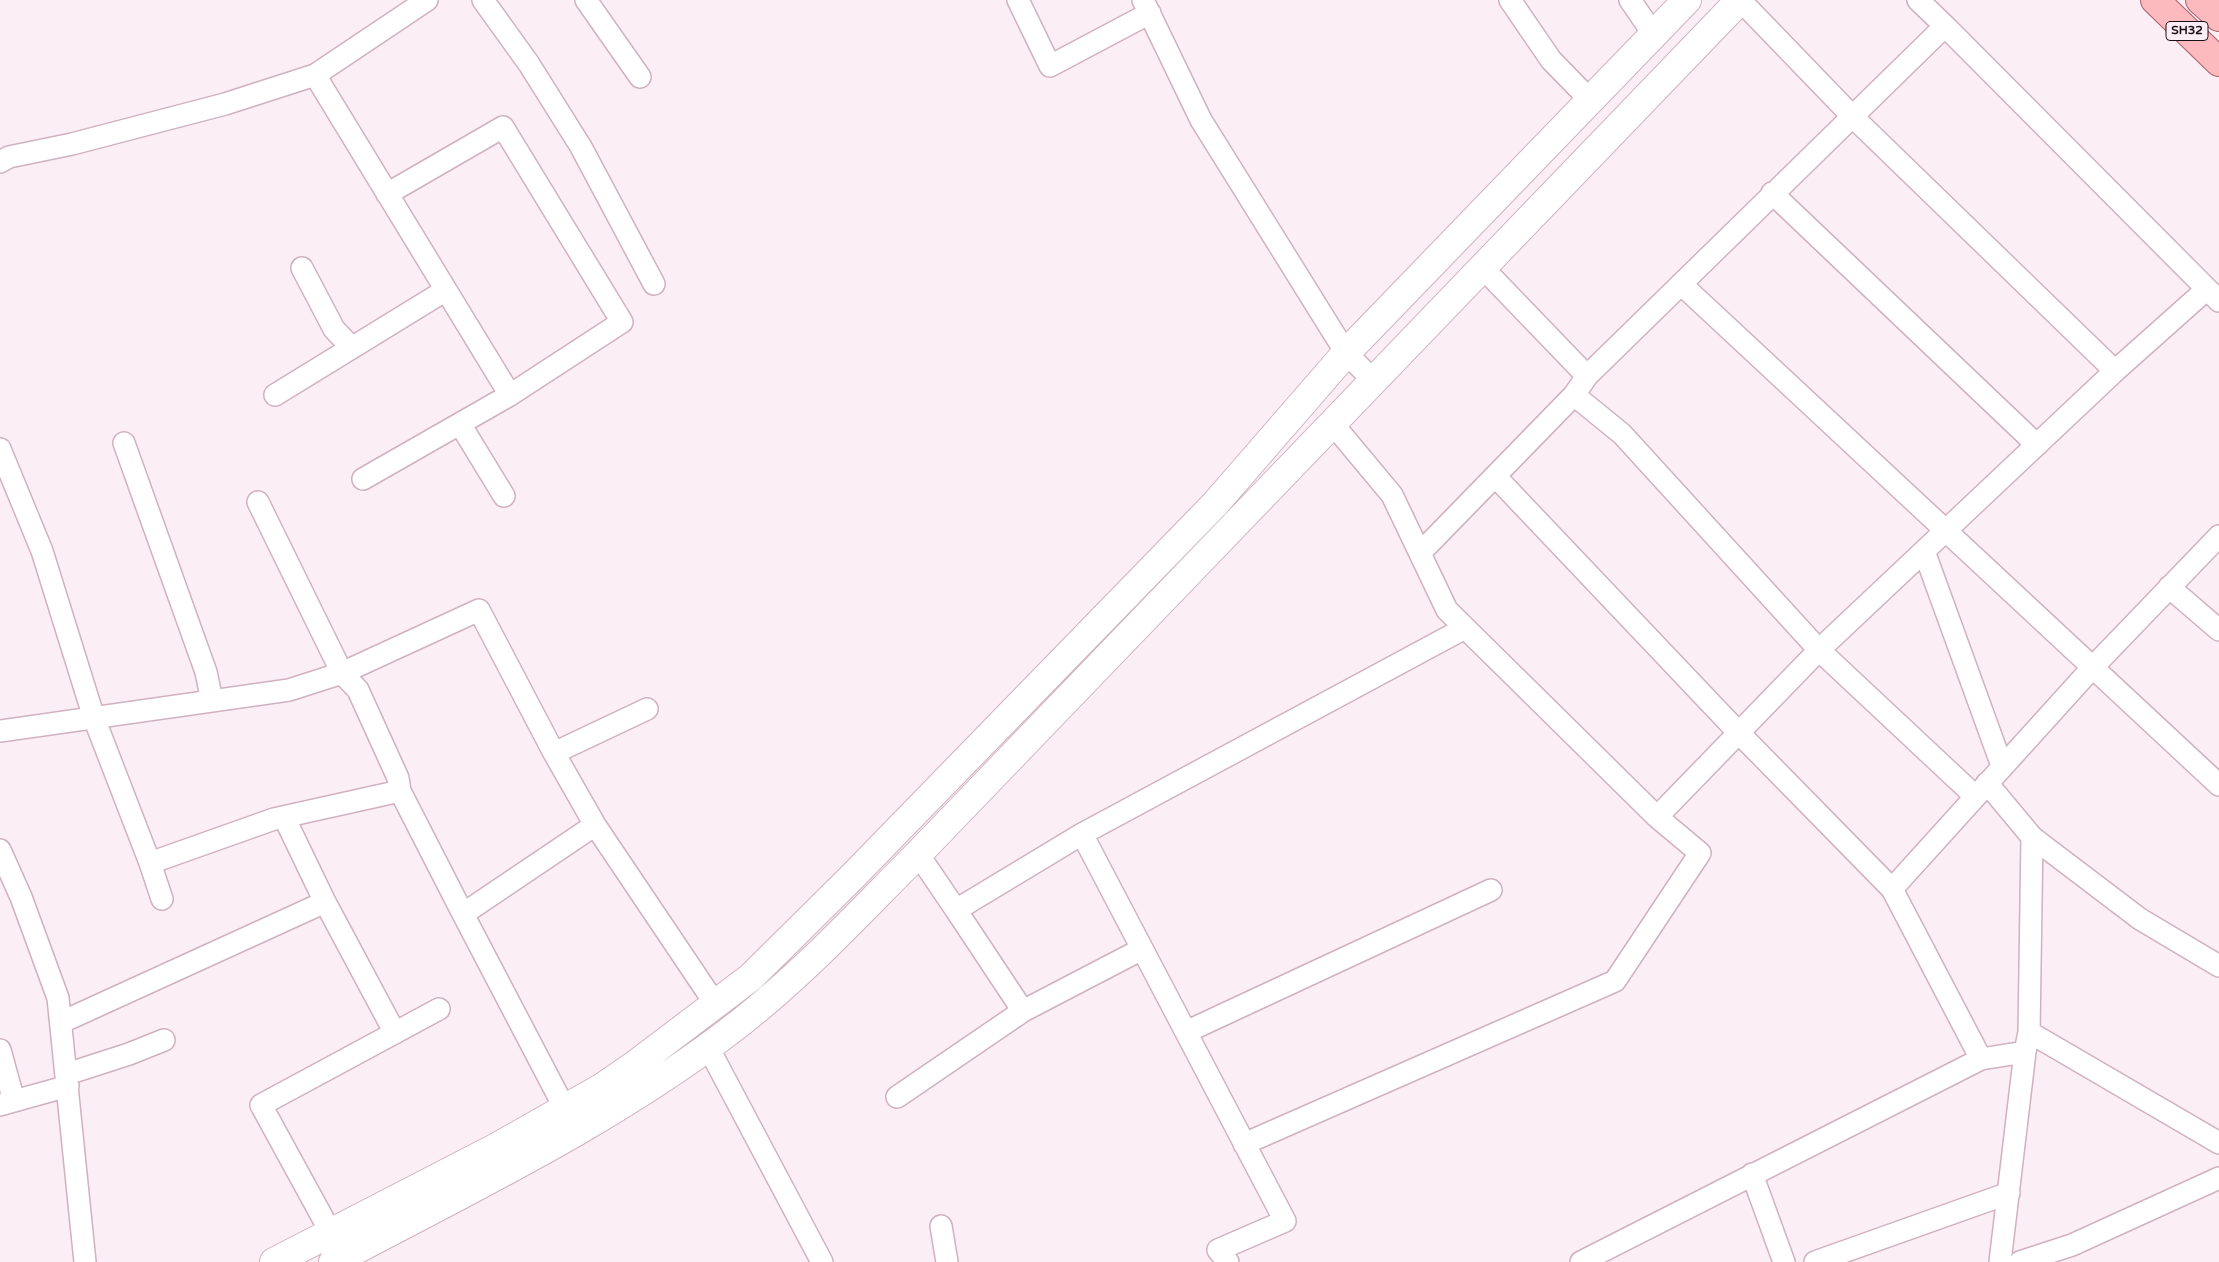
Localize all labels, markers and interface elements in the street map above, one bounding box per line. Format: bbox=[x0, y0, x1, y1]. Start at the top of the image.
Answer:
road number: SH32 bbox=[2166, 22, 2208, 40]

